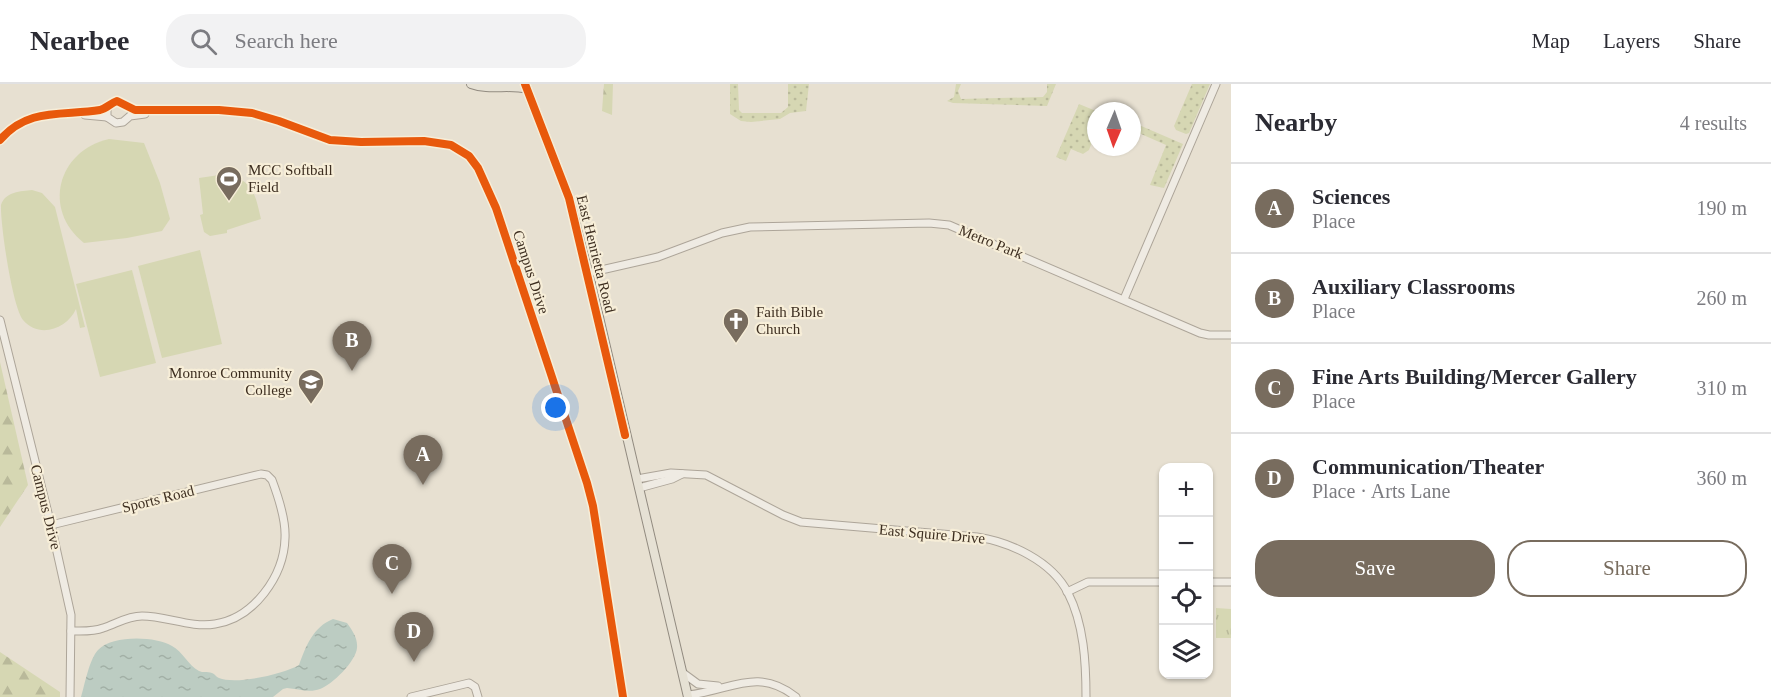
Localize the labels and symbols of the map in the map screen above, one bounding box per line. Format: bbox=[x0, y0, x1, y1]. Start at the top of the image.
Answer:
north arrow bbox=[1087, 102, 1141, 156]
place label: MCC Softball Field bbox=[248, 162, 333, 195]
sports icon: MCC Softball Field bbox=[214, 164, 244, 202]
street label: East Henrietta Road bbox=[574, 193, 618, 315]
street label: Metro Park bbox=[957, 222, 1026, 262]
street label: Campus Drive bbox=[510, 228, 552, 316]
place label: Faith Bible Church bbox=[756, 304, 823, 337]
church icon: Faith Bible Church bbox=[721, 306, 751, 344]
pin: B bbox=[332, 322, 372, 371]
place label: Monroe Community College bbox=[169, 365, 292, 398]
school or university icon: Monroe Community College bbox=[296, 367, 326, 405]
your location bbox=[541, 393, 570, 422]
pin: A bbox=[404, 436, 442, 485]
street label: Campus Drive bbox=[28, 463, 64, 552]
street label: Sports Road bbox=[120, 482, 196, 516]
street label: East Squire Drive bbox=[878, 521, 986, 547]
pin: C bbox=[372, 544, 412, 594]
pin: D bbox=[394, 612, 434, 662]

